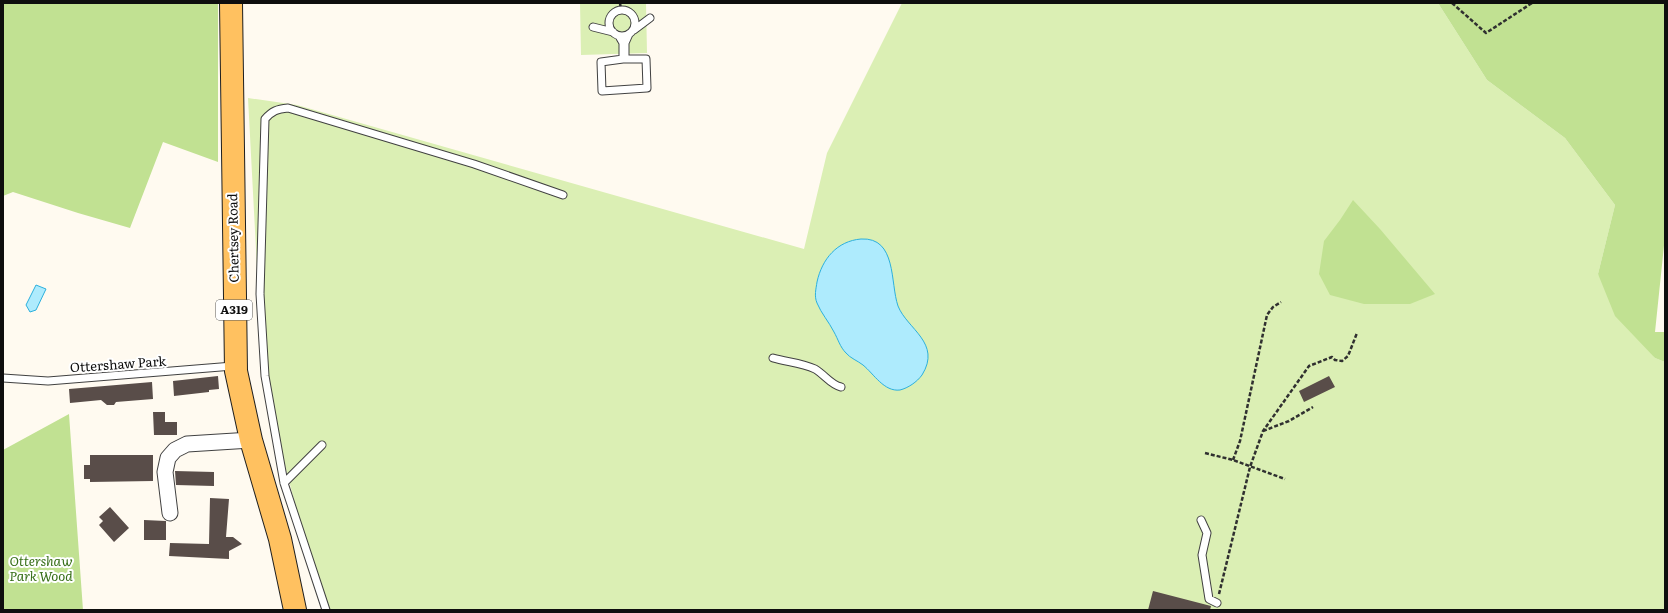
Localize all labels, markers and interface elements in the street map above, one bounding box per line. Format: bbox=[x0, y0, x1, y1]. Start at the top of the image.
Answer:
street label: Chertsey Road bbox=[222, 193, 243, 283]
road number: A319 bbox=[216, 300, 252, 320]
street label: Ottershaw Park bbox=[69, 351, 168, 376]
park label: Ottershaw Park Wood bbox=[9, 551, 73, 585]

